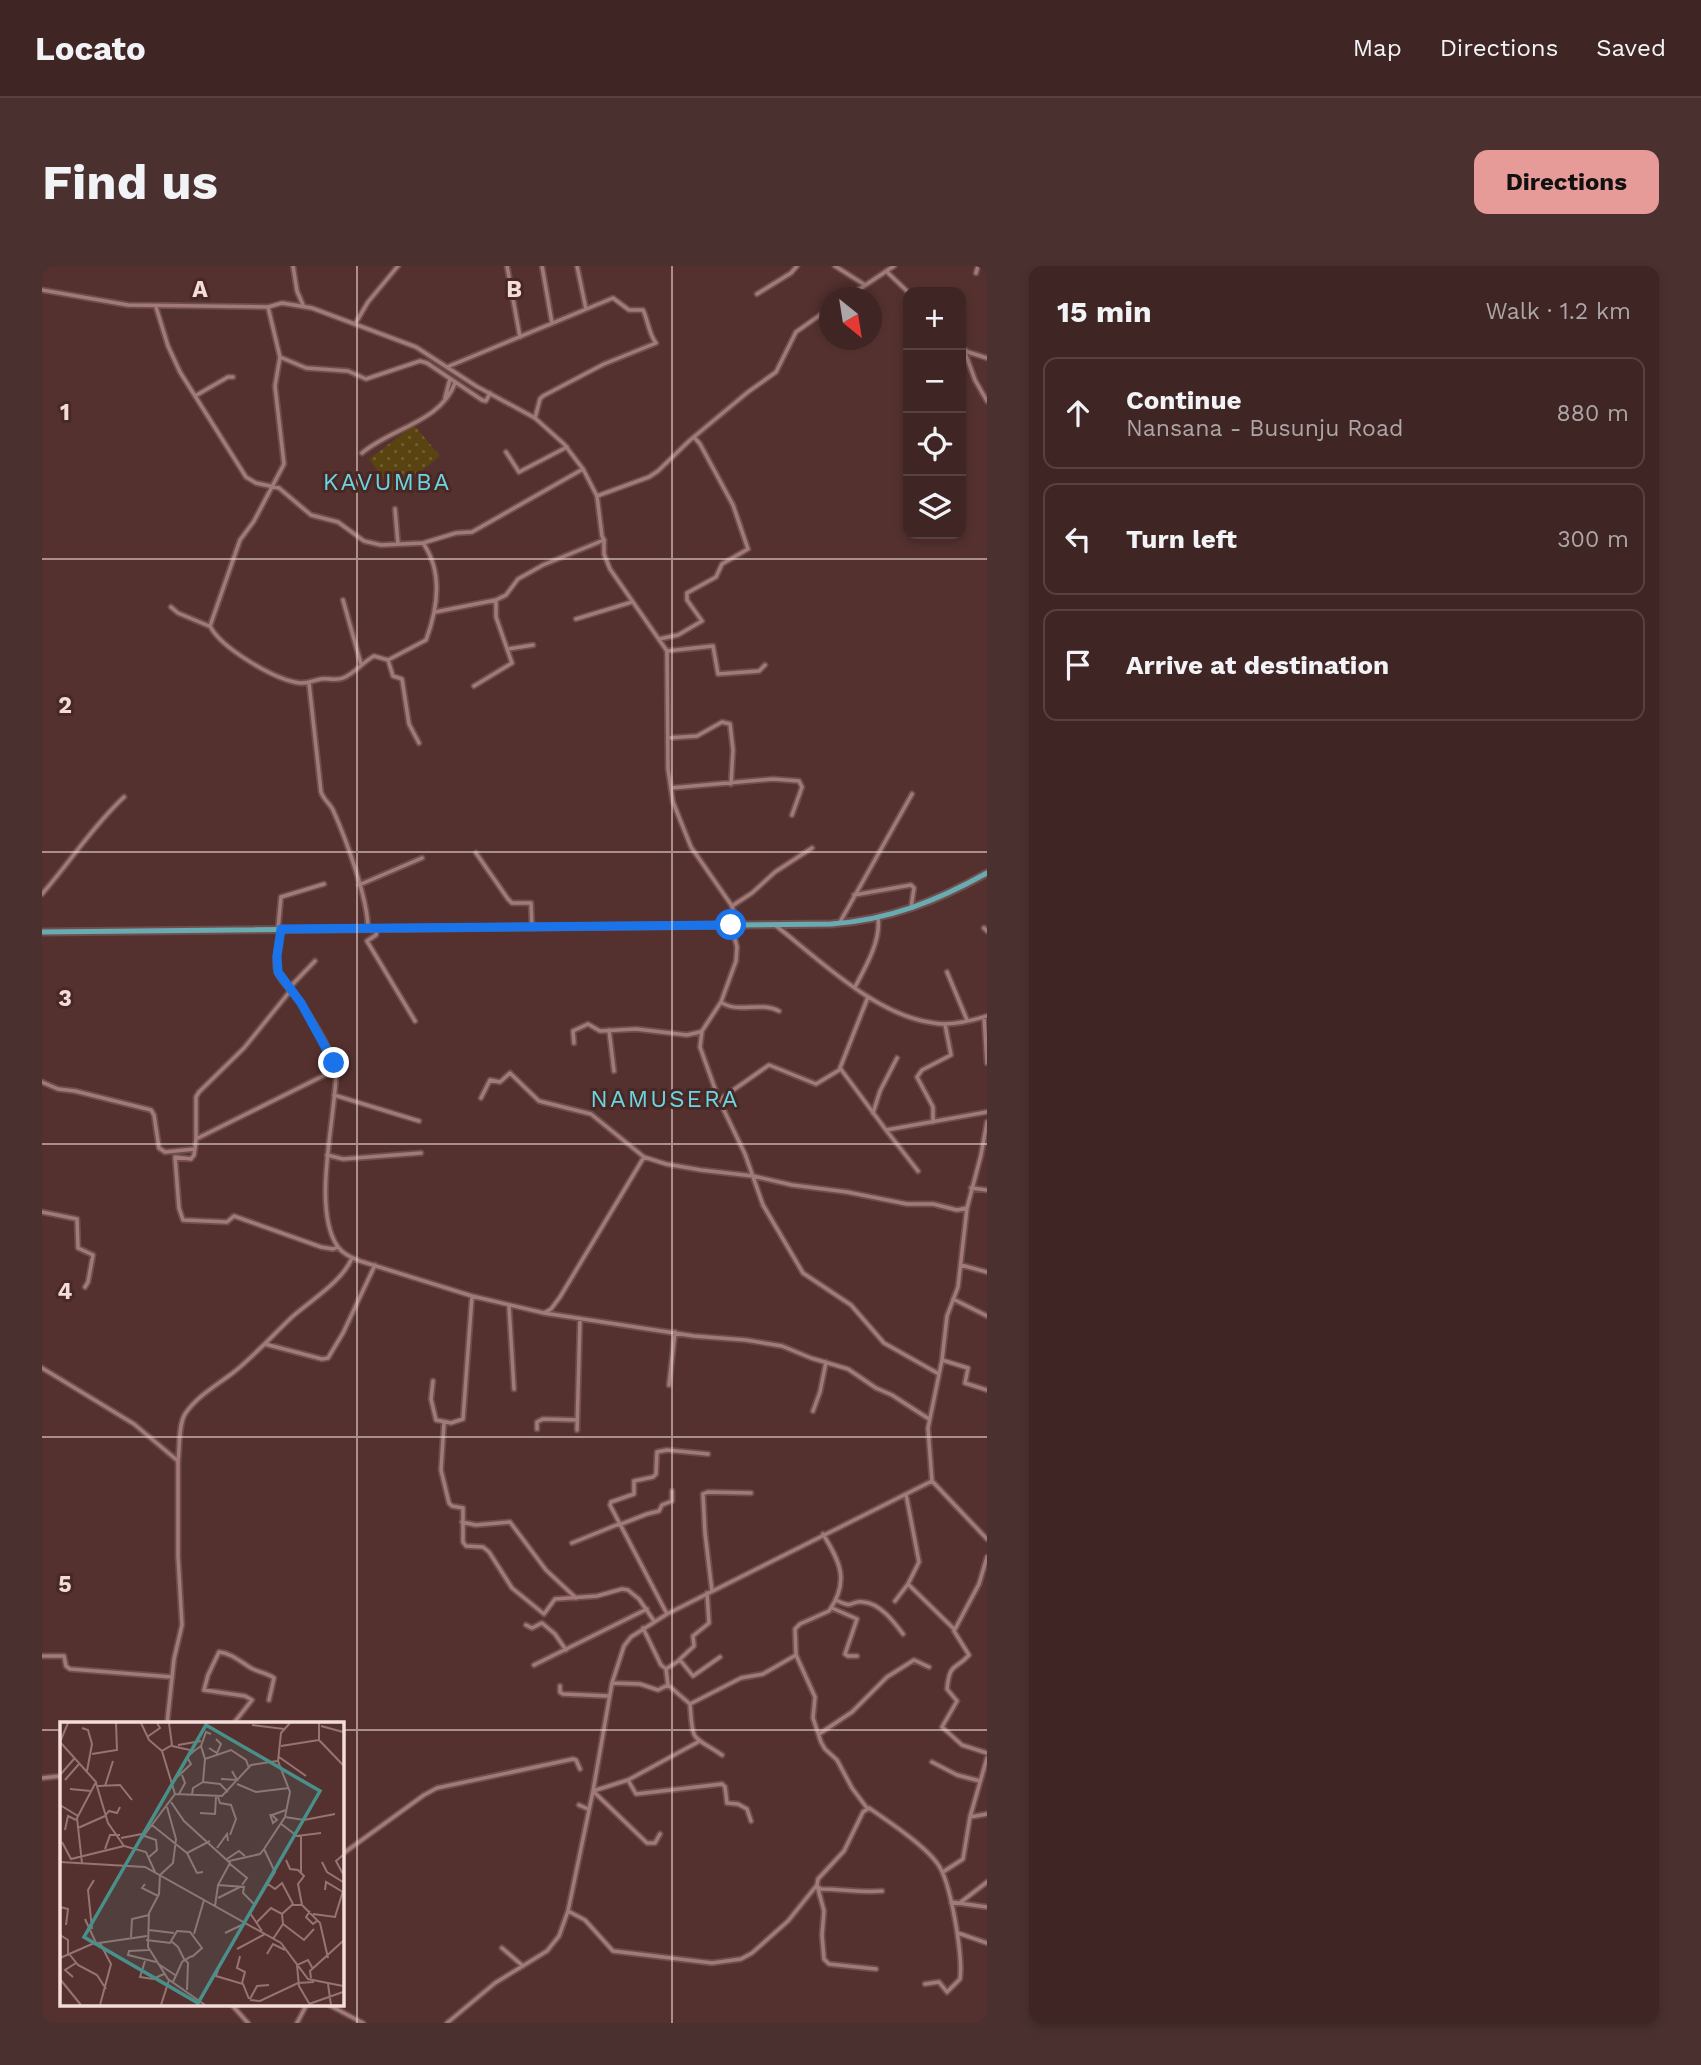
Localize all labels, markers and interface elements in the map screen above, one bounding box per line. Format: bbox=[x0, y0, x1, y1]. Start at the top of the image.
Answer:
text: Locato bbox=[35, 29, 146, 68]
text: Map bbox=[1353, 34, 1402, 62]
text: Directions bbox=[1440, 34, 1558, 62]
text: Saved bbox=[1596, 34, 1666, 62]
button: Directions bbox=[1474, 150, 1659, 214]
text: Find us bbox=[42, 153, 218, 211]
text: A bbox=[192, 276, 208, 303]
text: B bbox=[506, 276, 522, 303]
north arrow bbox=[819, 287, 882, 350]
map controls bbox=[903, 287, 966, 539]
button: + bbox=[903, 287, 966, 350]
text: 15 min bbox=[1057, 294, 1152, 329]
text: Walk · 1.2 km bbox=[1486, 298, 1631, 325]
button: − bbox=[903, 350, 966, 413]
text: Continue bbox=[1126, 385, 1242, 415]
icon: ahead bbox=[1059, 394, 1097, 432]
text: 1 bbox=[60, 399, 70, 426]
text: 880 m bbox=[1557, 400, 1629, 427]
button: locate bbox=[903, 413, 966, 476]
text: Nansana - Busunju Road bbox=[1126, 415, 1403, 442]
district label: KAVUMBA bbox=[323, 468, 451, 496]
button: layers bbox=[903, 476, 966, 539]
icon: left bbox=[1059, 520, 1097, 558]
text: Turn left bbox=[1126, 524, 1237, 554]
text: 300 m bbox=[1557, 526, 1629, 553]
icon: arrive bbox=[1059, 646, 1097, 684]
text: Arrive at destination bbox=[1126, 650, 1389, 680]
text: 2 bbox=[58, 692, 72, 719]
route start bbox=[715, 909, 746, 940]
text: 3 bbox=[58, 985, 72, 1012]
route end bbox=[318, 1047, 349, 1078]
district label: NAMUSERA bbox=[590, 1085, 740, 1113]
text: 4 bbox=[58, 1278, 73, 1305]
text: 5 bbox=[58, 1571, 72, 1598]
inset map bbox=[60, 1722, 343, 2006]

